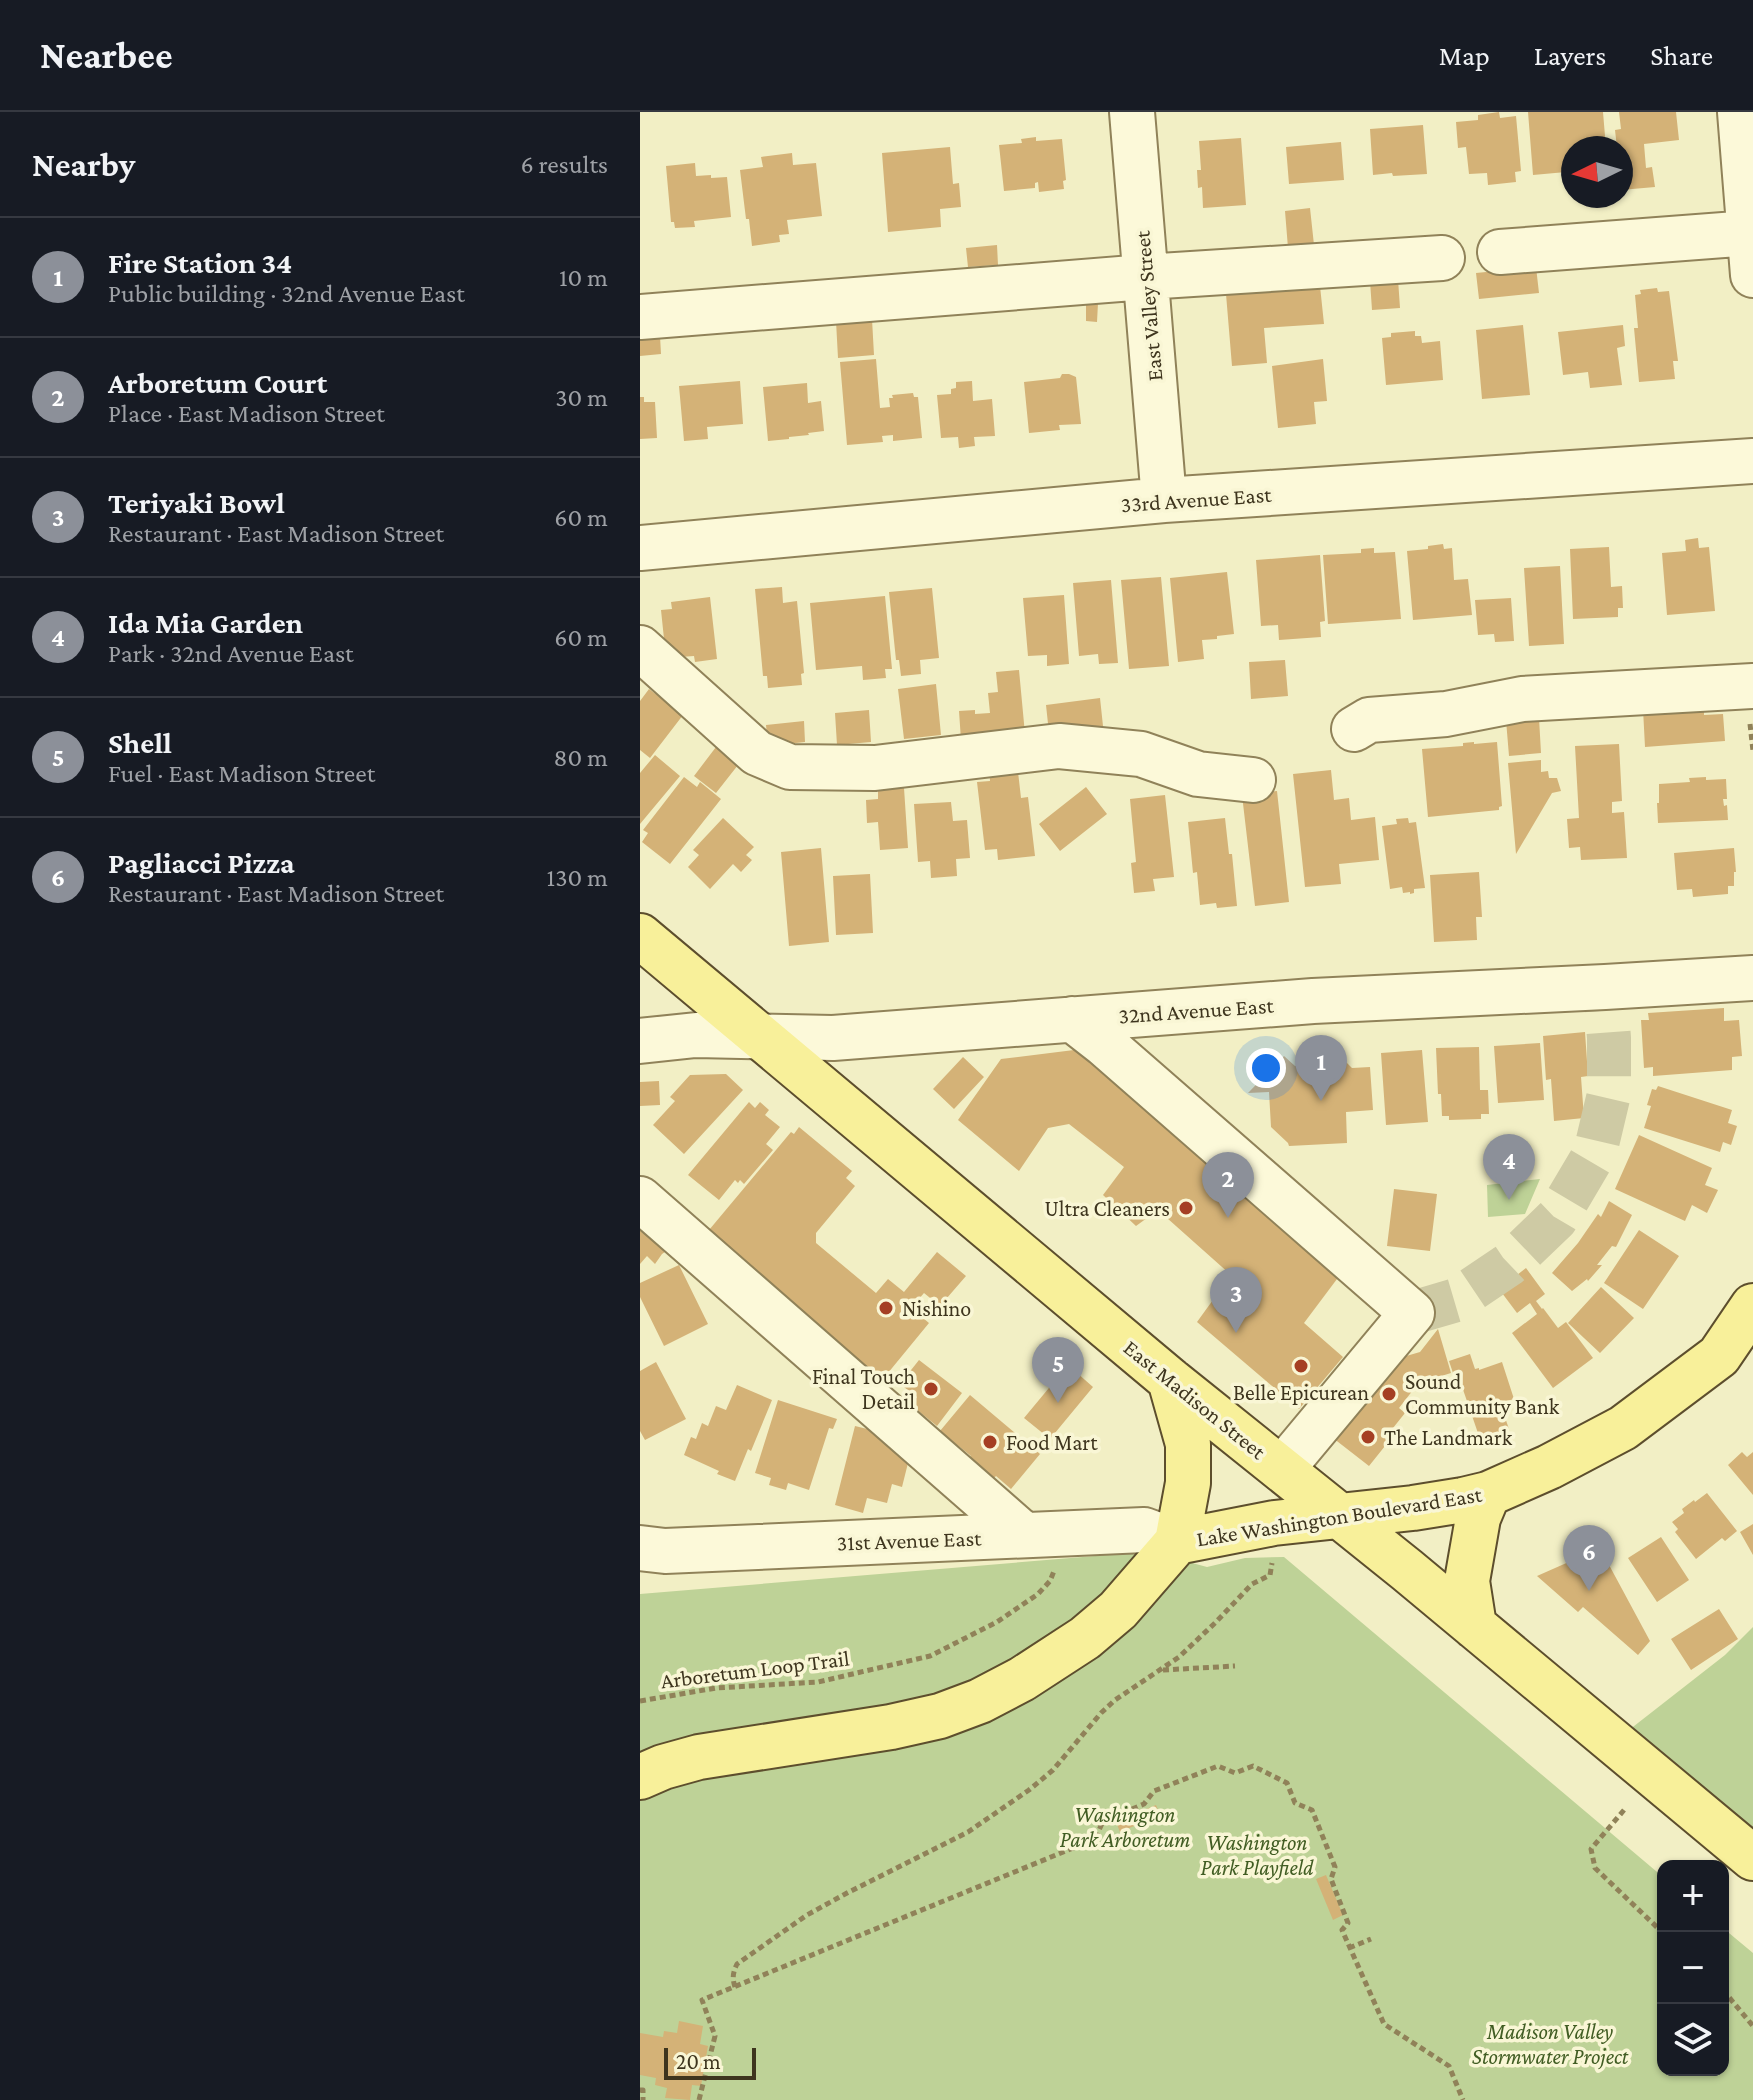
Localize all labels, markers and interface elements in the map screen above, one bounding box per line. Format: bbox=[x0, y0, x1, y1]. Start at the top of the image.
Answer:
text: Nearbee bbox=[40, 34, 173, 76]
text: Map bbox=[1439, 40, 1490, 71]
text: Layers bbox=[1534, 40, 1606, 71]
text: Share bbox=[1650, 40, 1713, 71]
north arrow bbox=[1561, 136, 1633, 208]
text: Nearby bbox=[32, 146, 135, 183]
text: 6 results bbox=[520, 150, 608, 179]
street label: East Valley Street bbox=[1129, 229, 1168, 382]
text: Fire Station 34 bbox=[108, 246, 292, 279]
text: 1 bbox=[53, 263, 63, 292]
text: 10 m bbox=[559, 263, 608, 292]
text: Public building · 32nd Avenue East bbox=[108, 279, 465, 308]
text: Arboretum Court bbox=[108, 366, 327, 399]
text: 2 bbox=[51, 383, 65, 412]
text: 30 m bbox=[555, 383, 608, 412]
text: Place · East Madison Street bbox=[108, 399, 385, 428]
street label: 33rd Avenue East bbox=[1120, 482, 1273, 517]
text: Teriyaki Bowl bbox=[108, 486, 285, 519]
text: 3 bbox=[52, 503, 64, 532]
text: 60 m bbox=[554, 503, 608, 532]
text: Restaurant · East Madison Street bbox=[108, 519, 444, 548]
text: Ida Mia Garden bbox=[108, 606, 303, 639]
text: 4 bbox=[51, 623, 65, 652]
text: 60 m bbox=[554, 623, 608, 652]
text: Park · 32nd Avenue East bbox=[108, 639, 354, 668]
text: Shell bbox=[108, 726, 172, 759]
text: 5 bbox=[52, 743, 64, 772]
text: 80 m bbox=[554, 743, 608, 772]
text: Fuel · East Madison Street bbox=[108, 759, 375, 788]
text: Pagliacci Pizza bbox=[108, 846, 295, 879]
text: 6 bbox=[51, 863, 65, 892]
text: 130 m bbox=[547, 863, 608, 892]
text: Restaurant · East Madison Street bbox=[108, 879, 444, 908]
street label: 32nd Avenue East bbox=[1118, 993, 1275, 1028]
pin: 1 bbox=[1295, 1035, 1347, 1101]
your location bbox=[1246, 1048, 1286, 1088]
pin: 4 bbox=[1483, 1134, 1535, 1200]
pin: 2 bbox=[1202, 1152, 1254, 1218]
place label: Ultra Cleaners bbox=[1045, 1196, 1170, 1221]
marker: Ultra Cleaners bbox=[1177, 1199, 1195, 1217]
pin: 3 bbox=[1210, 1267, 1262, 1333]
place label: Nishino bbox=[902, 1296, 971, 1321]
marker: Nishino bbox=[877, 1299, 895, 1317]
street label: East Madison Street bbox=[1119, 1335, 1271, 1465]
pin: 5 bbox=[1032, 1337, 1084, 1403]
marker: Belle Epicurean bbox=[1292, 1357, 1310, 1375]
place label: Final Touch Detail bbox=[812, 1364, 915, 1414]
place label: Sound Community Bank bbox=[1405, 1369, 1560, 1419]
marker: Final Touch Detail bbox=[922, 1380, 940, 1398]
place label: Belle Epicurean bbox=[1233, 1380, 1369, 1405]
marker: Sound Community Bank bbox=[1380, 1385, 1398, 1403]
place label: The Landmark bbox=[1384, 1425, 1513, 1450]
marker: The Landmark bbox=[1359, 1428, 1377, 1446]
place label: Food Mart bbox=[1006, 1430, 1098, 1455]
marker: Food Mart bbox=[981, 1433, 999, 1451]
street label: Lake Washington Boulevard East bbox=[1195, 1481, 1484, 1551]
street label: 31st Avenue East bbox=[836, 1525, 983, 1556]
pin: 6 bbox=[1563, 1525, 1615, 1591]
street label: Arboretum Loop Trail bbox=[659, 1646, 851, 1693]
park label: Washington Park Arboretum bbox=[1060, 1802, 1190, 1852]
park label: Washington Park Playfield bbox=[1201, 1830, 1314, 1880]
map controls bbox=[1657, 1860, 1729, 2076]
button: + bbox=[1657, 1860, 1729, 1932]
button: − bbox=[1657, 1932, 1729, 2004]
button: layers bbox=[1657, 2004, 1729, 2076]
park label: Madison Valley Stormwater Project bbox=[1472, 2019, 1629, 2070]
scale bar bbox=[664, 2044, 756, 2080]
text: 20 m bbox=[676, 2049, 721, 2074]

